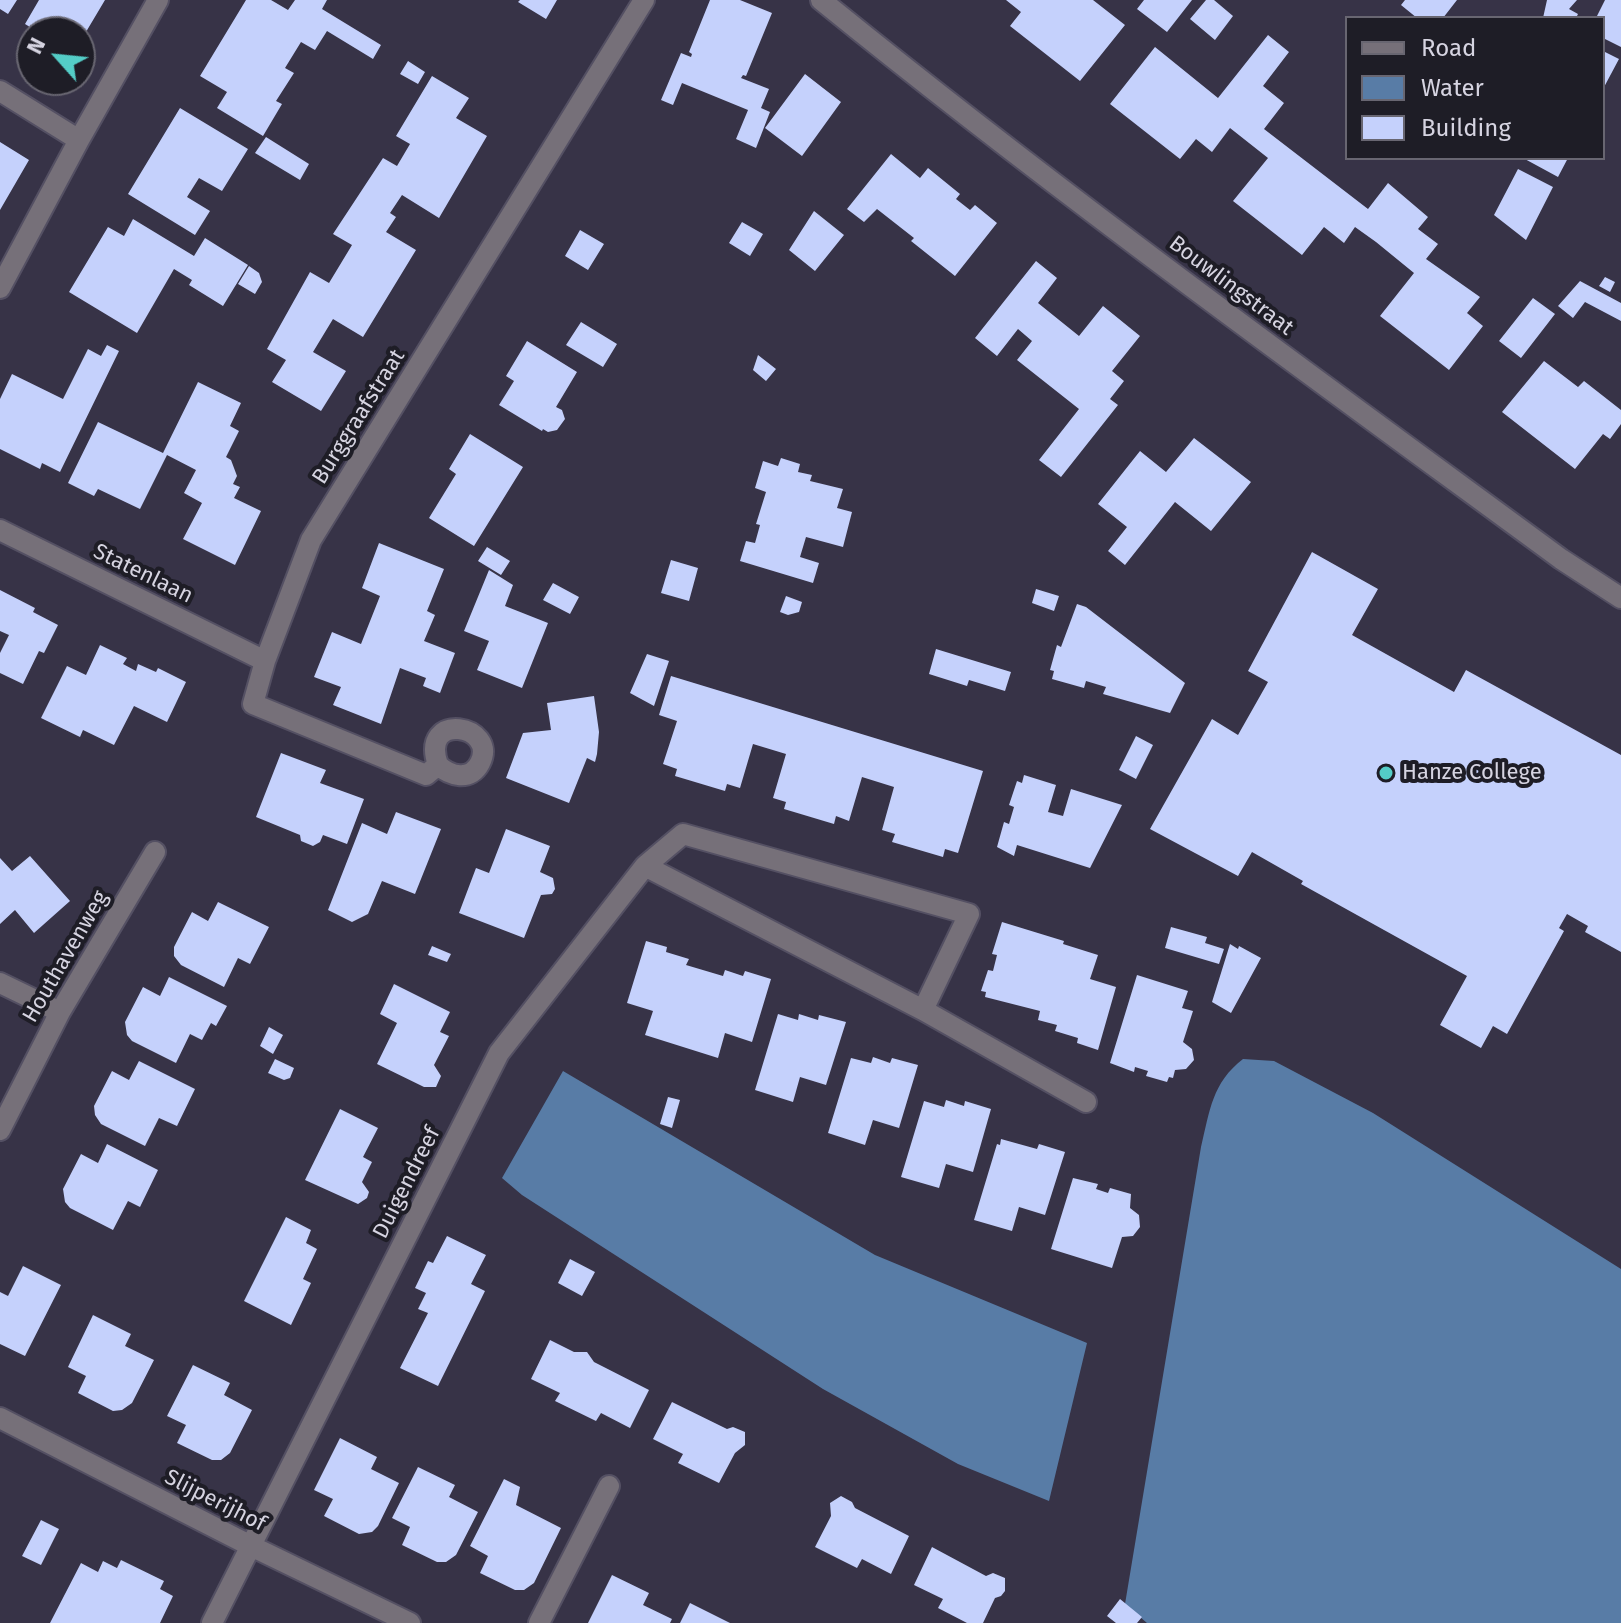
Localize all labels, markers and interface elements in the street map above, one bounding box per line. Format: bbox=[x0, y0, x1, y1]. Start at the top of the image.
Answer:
north arrow bbox=[16, 16, 96, 96]
legend bbox=[1345, 16, 1605, 160]
text: N bbox=[21, 33, 51, 58]
text: Road bbox=[1421, 34, 1476, 62]
text: Water bbox=[1421, 74, 1484, 102]
text: Building bbox=[1421, 114, 1511, 142]
street label: Bouwlingstraat bbox=[1163, 231, 1299, 341]
street label: Burggraafstraat bbox=[307, 345, 411, 489]
street label: Statenlaan bbox=[89, 539, 197, 609]
place label: Hanze College bbox=[1402, 760, 1542, 786]
marker: Hanze College bbox=[1377, 764, 1395, 782]
street label: Houthavenweg bbox=[18, 886, 114, 1028]
street label: Duigendreef bbox=[368, 1123, 446, 1243]
street label: Slijperijhof bbox=[160, 1464, 270, 1538]

